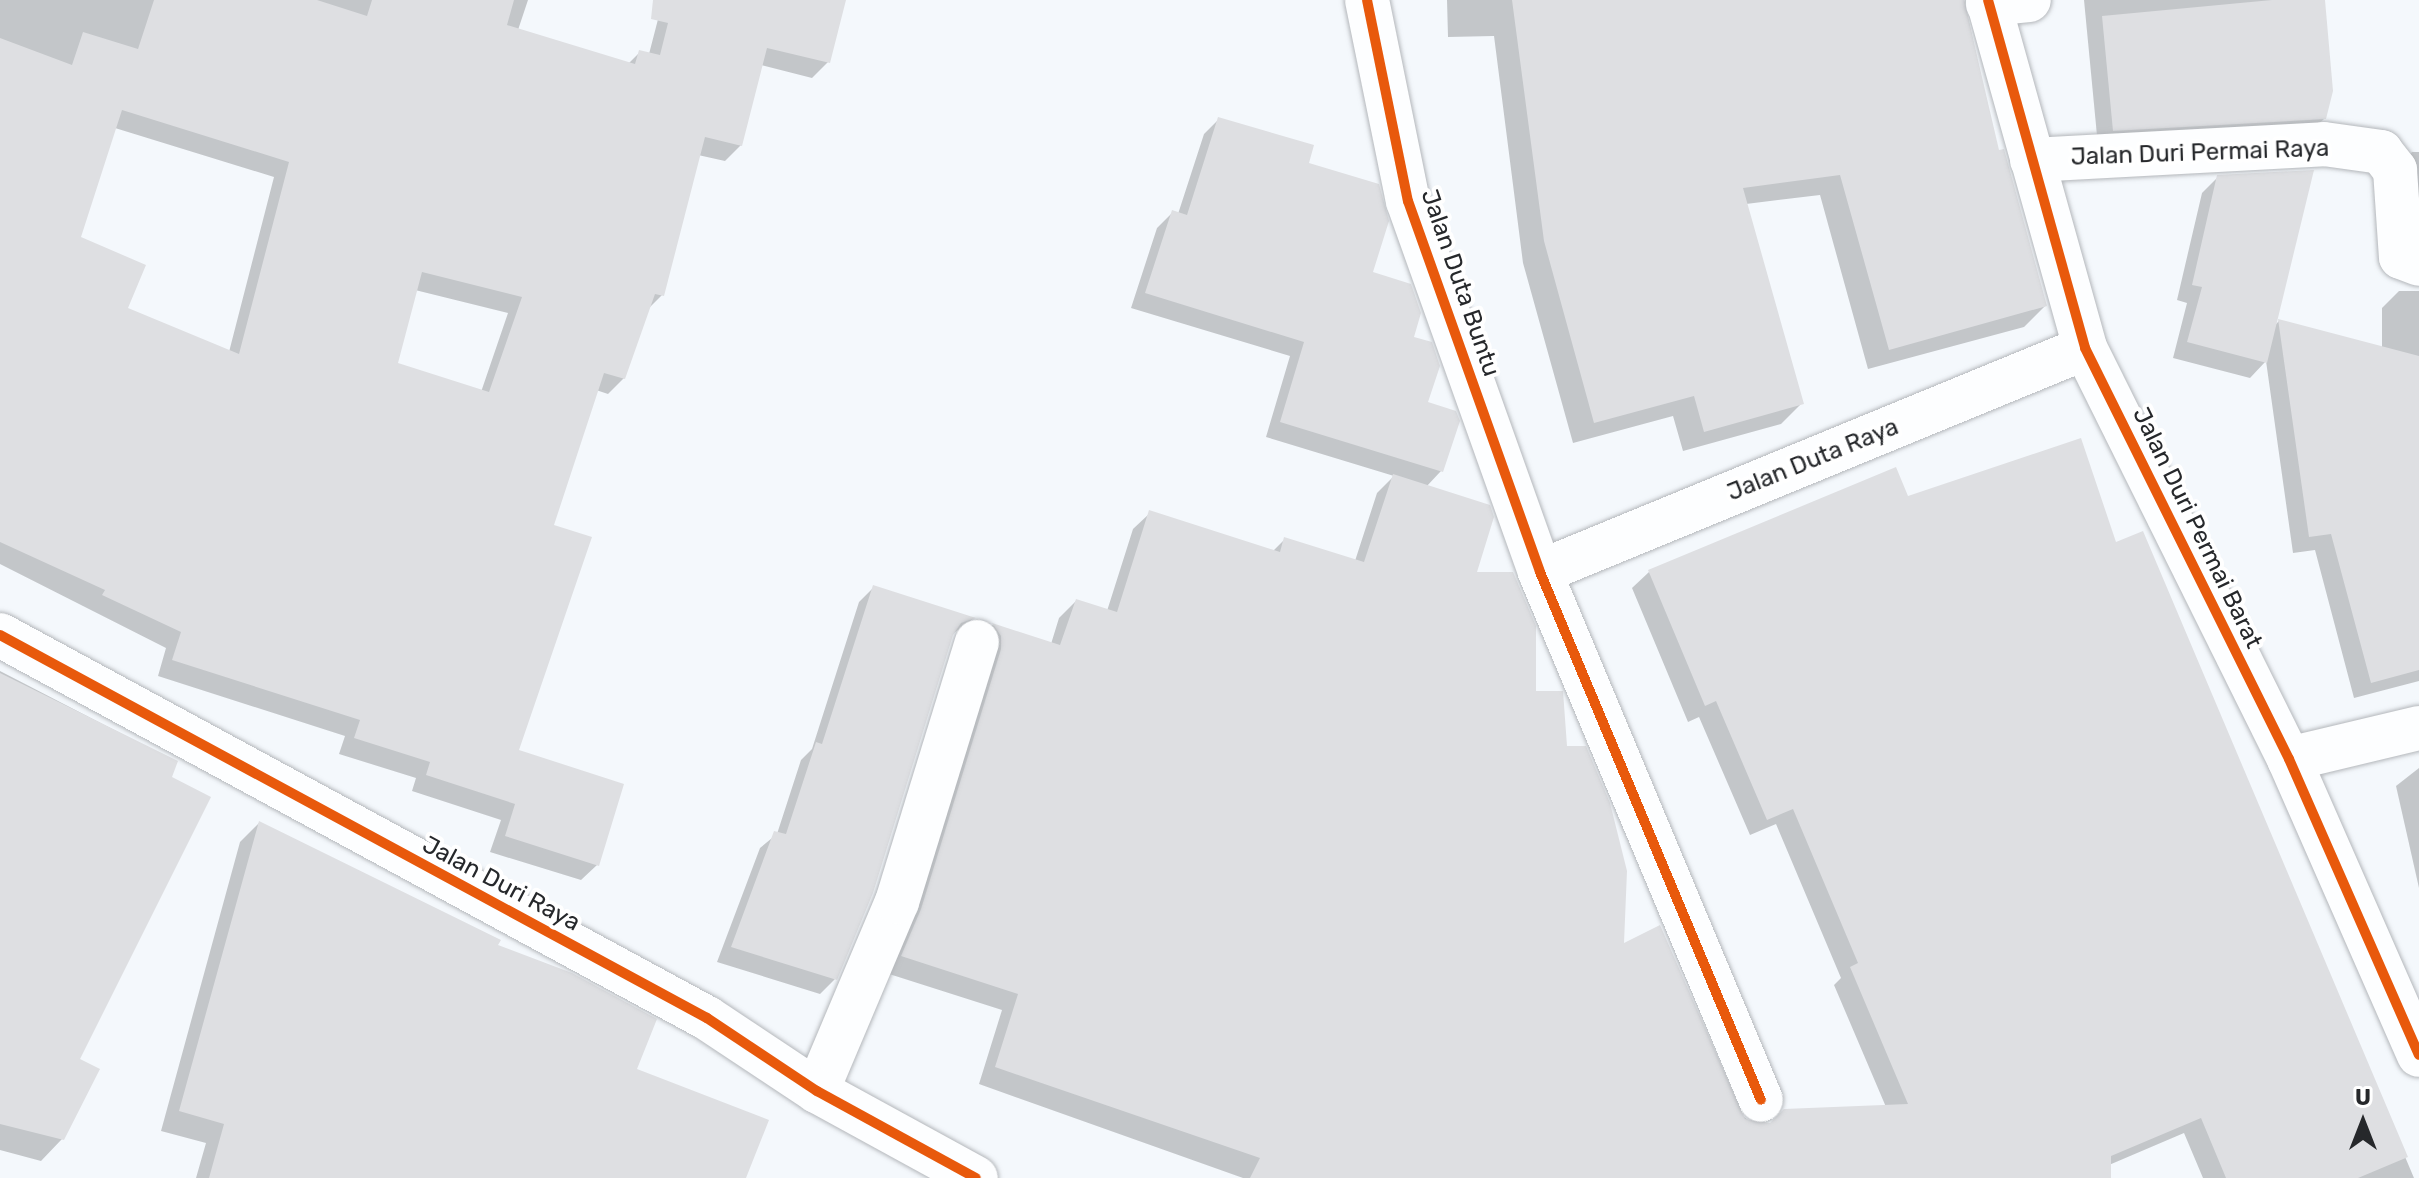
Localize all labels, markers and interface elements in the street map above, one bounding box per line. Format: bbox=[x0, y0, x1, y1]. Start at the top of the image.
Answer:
street label: Jalan Duri Permai Raya bbox=[2070, 134, 2330, 172]
street label: Jalan Duta Buntu bbox=[1414, 186, 1506, 380]
street label: Jalan Duri Permai Barat bbox=[2126, 403, 2268, 653]
street label: Jalan Duta Raya bbox=[1723, 413, 1903, 507]
street label: Jalan Duri Raya bbox=[417, 830, 585, 938]
north arrow bbox=[2323, 1082, 2403, 1162]
text: U bbox=[2355, 1084, 2371, 1111]

